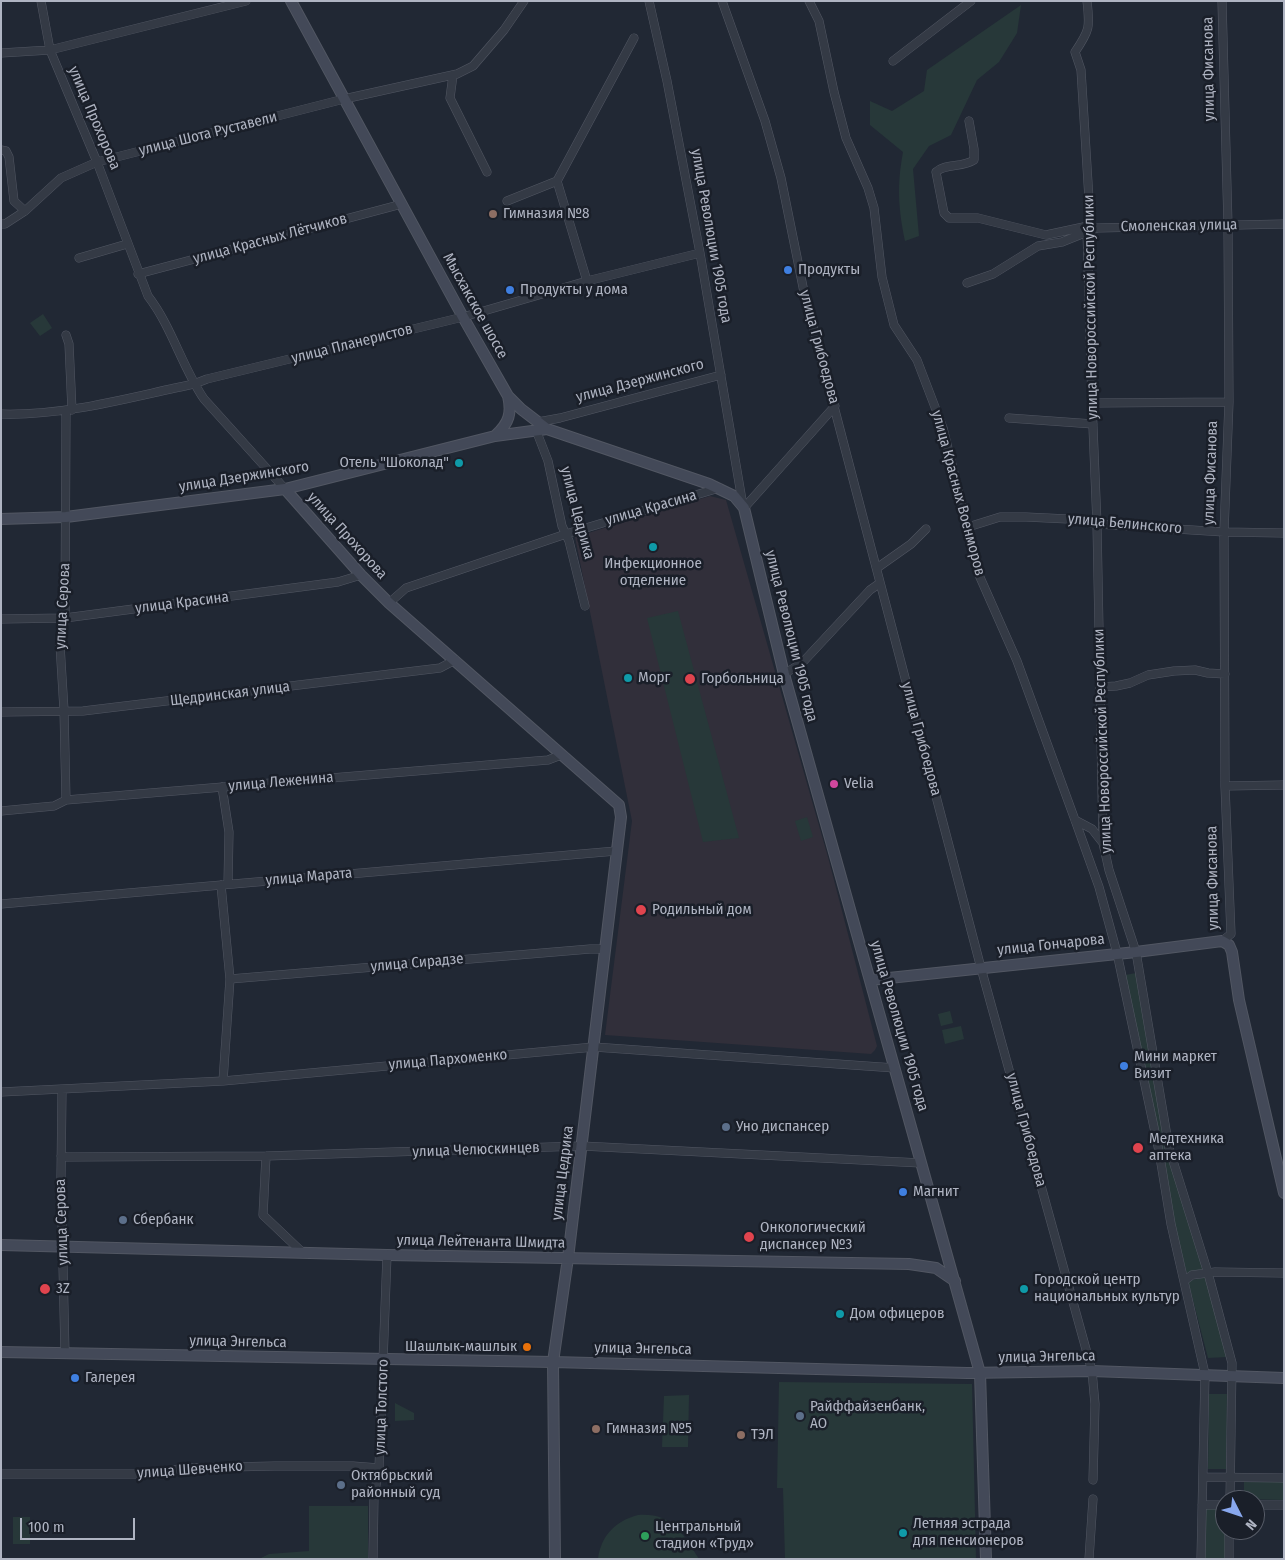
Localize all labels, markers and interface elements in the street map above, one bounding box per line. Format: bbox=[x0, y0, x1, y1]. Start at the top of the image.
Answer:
street label: улица Фисанова bbox=[1199, 17, 1219, 121]
street label: улица Прохорова bbox=[64, 63, 124, 173]
street label: улица Шота Руставели bbox=[137, 108, 279, 160]
street label: улица Революции 1905 года bbox=[687, 148, 735, 324]
street label: улица Новороссийской Республики bbox=[1080, 194, 1102, 420]
place label: Гимназия №8 bbox=[503, 205, 589, 223]
marker: Гимназия №8 bbox=[487, 208, 499, 220]
street label: улица Красных Лётчиков bbox=[191, 210, 349, 268]
street label: Смоленская улица bbox=[1120, 216, 1238, 236]
street label: Мысхакское шоссе bbox=[439, 250, 511, 362]
place label: Продукты bbox=[798, 261, 860, 279]
marker: Продукты bbox=[782, 264, 794, 276]
place label: Продукты у дома bbox=[520, 281, 628, 299]
marker: Продукты у дома bbox=[504, 284, 516, 296]
street label: улица Грибоедова bbox=[795, 288, 843, 406]
street label: улица Планеристов bbox=[290, 320, 414, 368]
street label: улица Дзержинского bbox=[574, 355, 706, 407]
street label: улица Красных Военморов bbox=[927, 408, 989, 578]
street label: улица Фисанова bbox=[1200, 420, 1222, 526]
place label: Отель "Шоколад" bbox=[340, 454, 449, 472]
marker: Отель "Шоколад" bbox=[453, 457, 465, 469]
street label: улица Дзержинского bbox=[178, 458, 310, 496]
street label: улица Цедрика bbox=[556, 465, 598, 561]
street label: улица Красина bbox=[603, 486, 699, 530]
street label: улица Прохорова bbox=[303, 489, 391, 583]
street label: улица Белинского bbox=[1067, 510, 1183, 538]
marker: Инфекционное отделение bbox=[647, 541, 659, 553]
street label: улица Революции 1905 года bbox=[761, 548, 821, 724]
place label: Инфекционное отделение bbox=[604, 555, 702, 590]
street label: улица Серова bbox=[52, 562, 74, 650]
street label: улица Красина bbox=[134, 588, 230, 618]
street label: улица Новороссийской Республики bbox=[1090, 628, 1116, 854]
place label: Морг bbox=[638, 669, 670, 687]
place label: Горбольница bbox=[701, 670, 784, 688]
marker: Морг bbox=[622, 672, 634, 684]
marker: Горбольница bbox=[683, 672, 697, 686]
street label: Щедринская улица bbox=[169, 678, 291, 710]
street label: улица Грибоедова bbox=[897, 680, 945, 798]
street label: улица Леженина bbox=[228, 768, 334, 796]
place label: Velia bbox=[844, 775, 874, 793]
marker: Velia bbox=[828, 778, 840, 790]
street label: улица Фисанова bbox=[1203, 826, 1223, 930]
street label: улица Марата bbox=[265, 864, 353, 890]
place label: Родильный дом bbox=[652, 901, 751, 919]
marker: Родильный дом bbox=[634, 903, 648, 917]
street label: улица Гончарова bbox=[996, 930, 1106, 960]
street label: улица Революции 1905 года bbox=[866, 939, 932, 1113]
street label: улица Сирадзе bbox=[370, 950, 464, 976]
street label: улица Пархоменко bbox=[388, 1046, 508, 1074]
place label: Мини маркет Визит bbox=[1134, 1048, 1217, 1083]
marker: Мини маркет Визит bbox=[1118, 1060, 1130, 1072]
street label: улица Грибоедова bbox=[1002, 1071, 1050, 1189]
place label: Уно диспансер bbox=[736, 1118, 829, 1136]
marker: Уно диспансер bbox=[720, 1121, 732, 1133]
street label: улица Цедрика bbox=[548, 1125, 578, 1221]
place label: Медтехника аптека bbox=[1149, 1130, 1224, 1165]
street label: улица Челюскинцев bbox=[412, 1139, 540, 1161]
marker: Медтехника аптека bbox=[1131, 1141, 1145, 1155]
street label: улица Серова bbox=[51, 1178, 73, 1266]
place label: Магнит bbox=[913, 1183, 959, 1201]
marker: Магнит bbox=[897, 1186, 909, 1198]
place label: Сбербанк bbox=[133, 1211, 194, 1229]
marker: Сбербанк bbox=[117, 1214, 129, 1226]
place label: Онкологический диспансер №3 bbox=[760, 1219, 866, 1254]
marker: Онкологический диспансер №3 bbox=[742, 1230, 756, 1244]
street label: улица Лейтенанта Шмидта bbox=[397, 1232, 565, 1252]
place label: Городской центр национальных культур bbox=[1034, 1271, 1180, 1306]
place label: 3Z bbox=[56, 1280, 70, 1298]
marker: 3Z bbox=[38, 1282, 52, 1296]
marker: Городской центр национальных культур bbox=[1018, 1283, 1030, 1295]
place label: Дом офицеров bbox=[850, 1305, 944, 1323]
marker: Дом офицеров bbox=[834, 1308, 846, 1320]
street label: улица Энгельса bbox=[189, 1332, 287, 1352]
place label: Шашлык-машлык bbox=[405, 1338, 517, 1356]
street label: улица Энгельса bbox=[594, 1339, 692, 1359]
marker: Шашлык-машлык bbox=[521, 1341, 533, 1353]
street label: улица Энгельса bbox=[998, 1347, 1096, 1367]
street label: улица Толстого bbox=[371, 1359, 393, 1455]
place label: Галерея bbox=[85, 1369, 136, 1387]
marker: Галерея bbox=[69, 1372, 81, 1384]
place label: Райффайзенбанк, АО bbox=[810, 1398, 925, 1433]
marker: Райффайзенбанк, АО bbox=[794, 1410, 806, 1422]
place label: Гимназия №5 bbox=[606, 1420, 692, 1438]
marker: Гимназия №5 bbox=[590, 1423, 602, 1435]
place label: ТЭЛ bbox=[751, 1426, 774, 1444]
marker: ТЭЛ bbox=[735, 1429, 747, 1441]
street label: улица Шевченко bbox=[137, 1457, 243, 1483]
place label: Октябрьский районный суд bbox=[351, 1467, 440, 1502]
marker: Октябрьский районный суд bbox=[335, 1479, 347, 1491]
north arrow bbox=[1215, 1490, 1265, 1540]
scale bar bbox=[22, 1508, 138, 1540]
place label: Летняя эстрада для пенсионеров bbox=[913, 1515, 1024, 1550]
text: N bbox=[1242, 1516, 1260, 1533]
text: 100 m bbox=[28, 1518, 65, 1536]
place label: Центральный стадион «Труд» bbox=[655, 1518, 754, 1553]
marker: Летняя эстрада для пенсионеров bbox=[897, 1527, 909, 1539]
marker: Центральный стадион «Труд» bbox=[639, 1530, 651, 1542]

